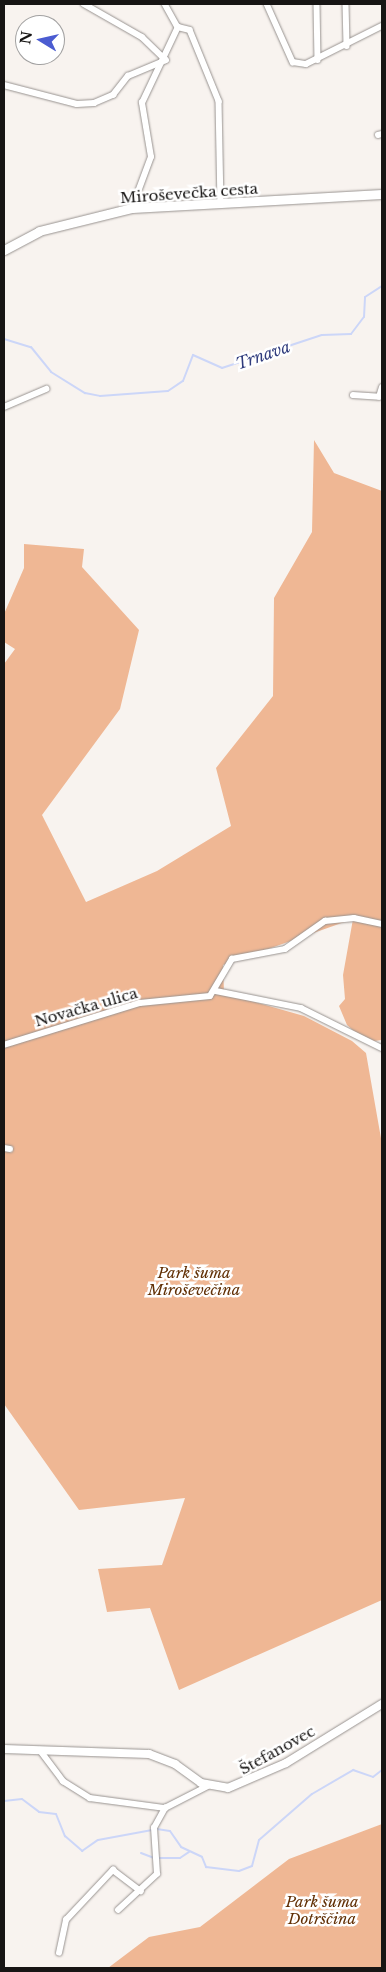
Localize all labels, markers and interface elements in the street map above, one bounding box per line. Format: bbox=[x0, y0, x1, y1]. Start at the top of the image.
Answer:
north arrow bbox=[15, 15, 65, 65]
text: N bbox=[16, 30, 36, 46]
street label: Miroševečka cesta bbox=[119, 179, 259, 207]
water label: Trnava bbox=[233, 337, 293, 373]
street label: Novačka ulica bbox=[32, 984, 140, 1030]
park label: Park šuma Miroševečina bbox=[148, 1263, 240, 1298]
street label: Štefanovec bbox=[236, 1722, 318, 1778]
park label: Park šuma Dotrščina bbox=[285, 1892, 359, 1927]

